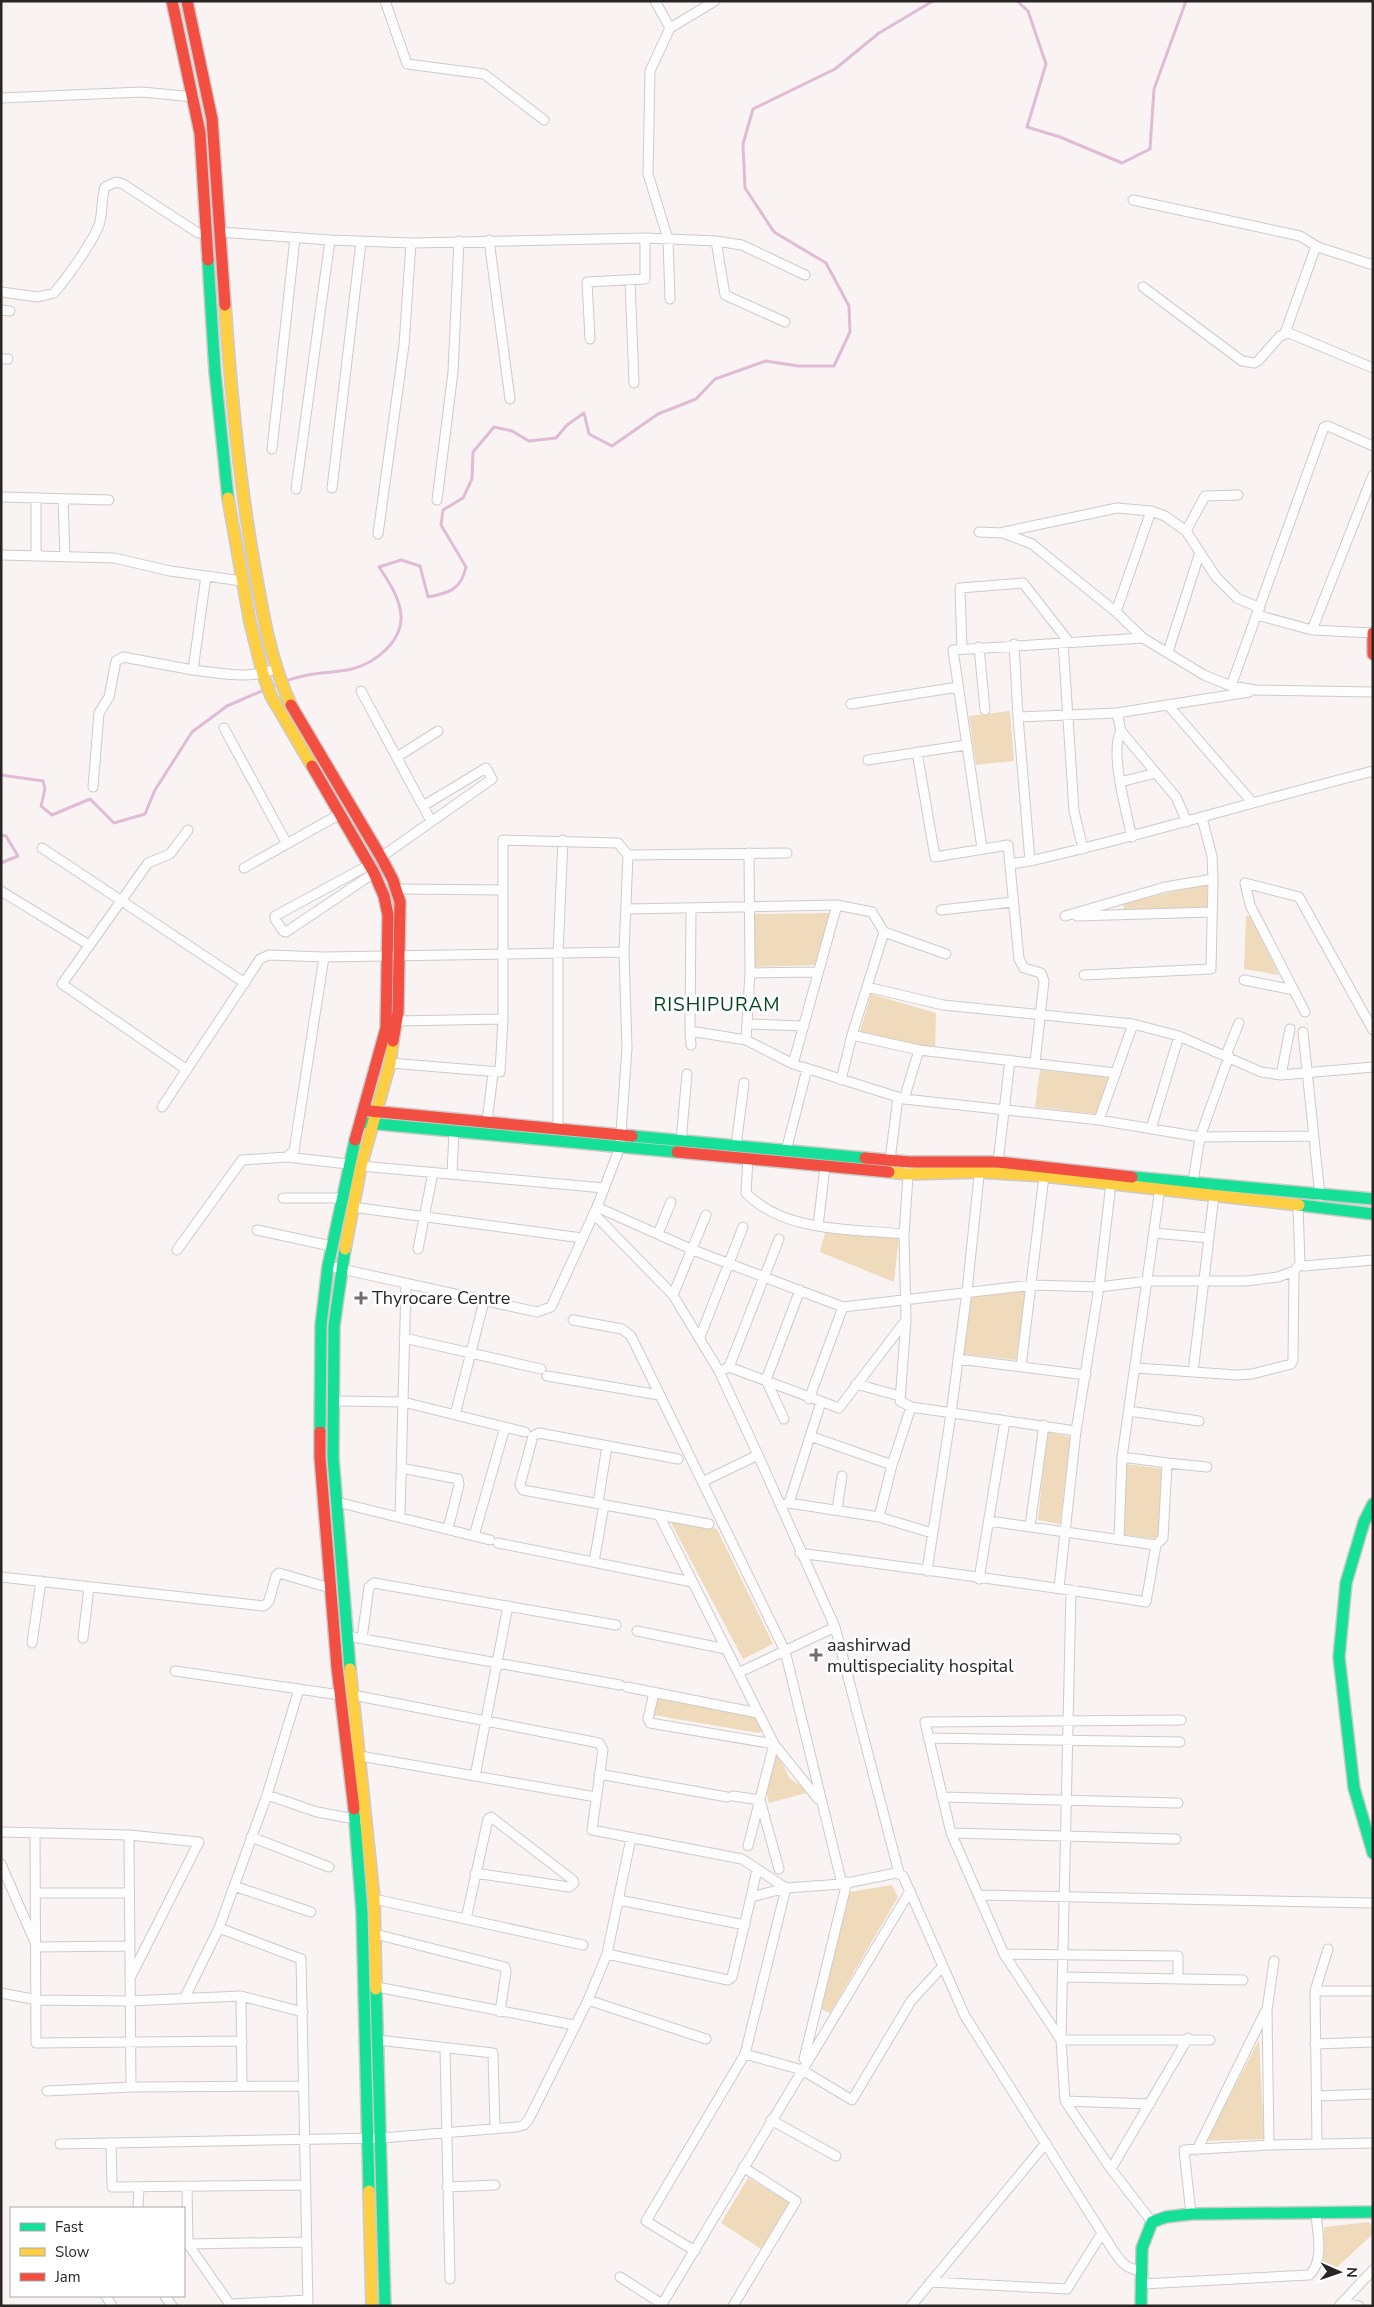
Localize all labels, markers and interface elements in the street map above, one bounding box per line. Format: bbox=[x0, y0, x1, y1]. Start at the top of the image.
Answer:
district label: RISHIPURAM bbox=[653, 992, 781, 1018]
place label: Thyrocare Centre bbox=[372, 1286, 510, 1310]
marker: Thyrocare Centre bbox=[354, 1291, 368, 1305]
place label: aashirwad multispeciality hospital bbox=[827, 1633, 1014, 1678]
marker: aashirwad multispeciality hospital bbox=[809, 1648, 823, 1662]
legend bbox=[10, 2207, 185, 2297]
text: Fast bbox=[55, 2217, 84, 2237]
text: Slow bbox=[55, 2242, 90, 2262]
north arrow bbox=[1314, 2247, 1364, 2297]
text: Jam bbox=[54, 2267, 81, 2287]
text: N bbox=[1342, 2267, 1361, 2278]

